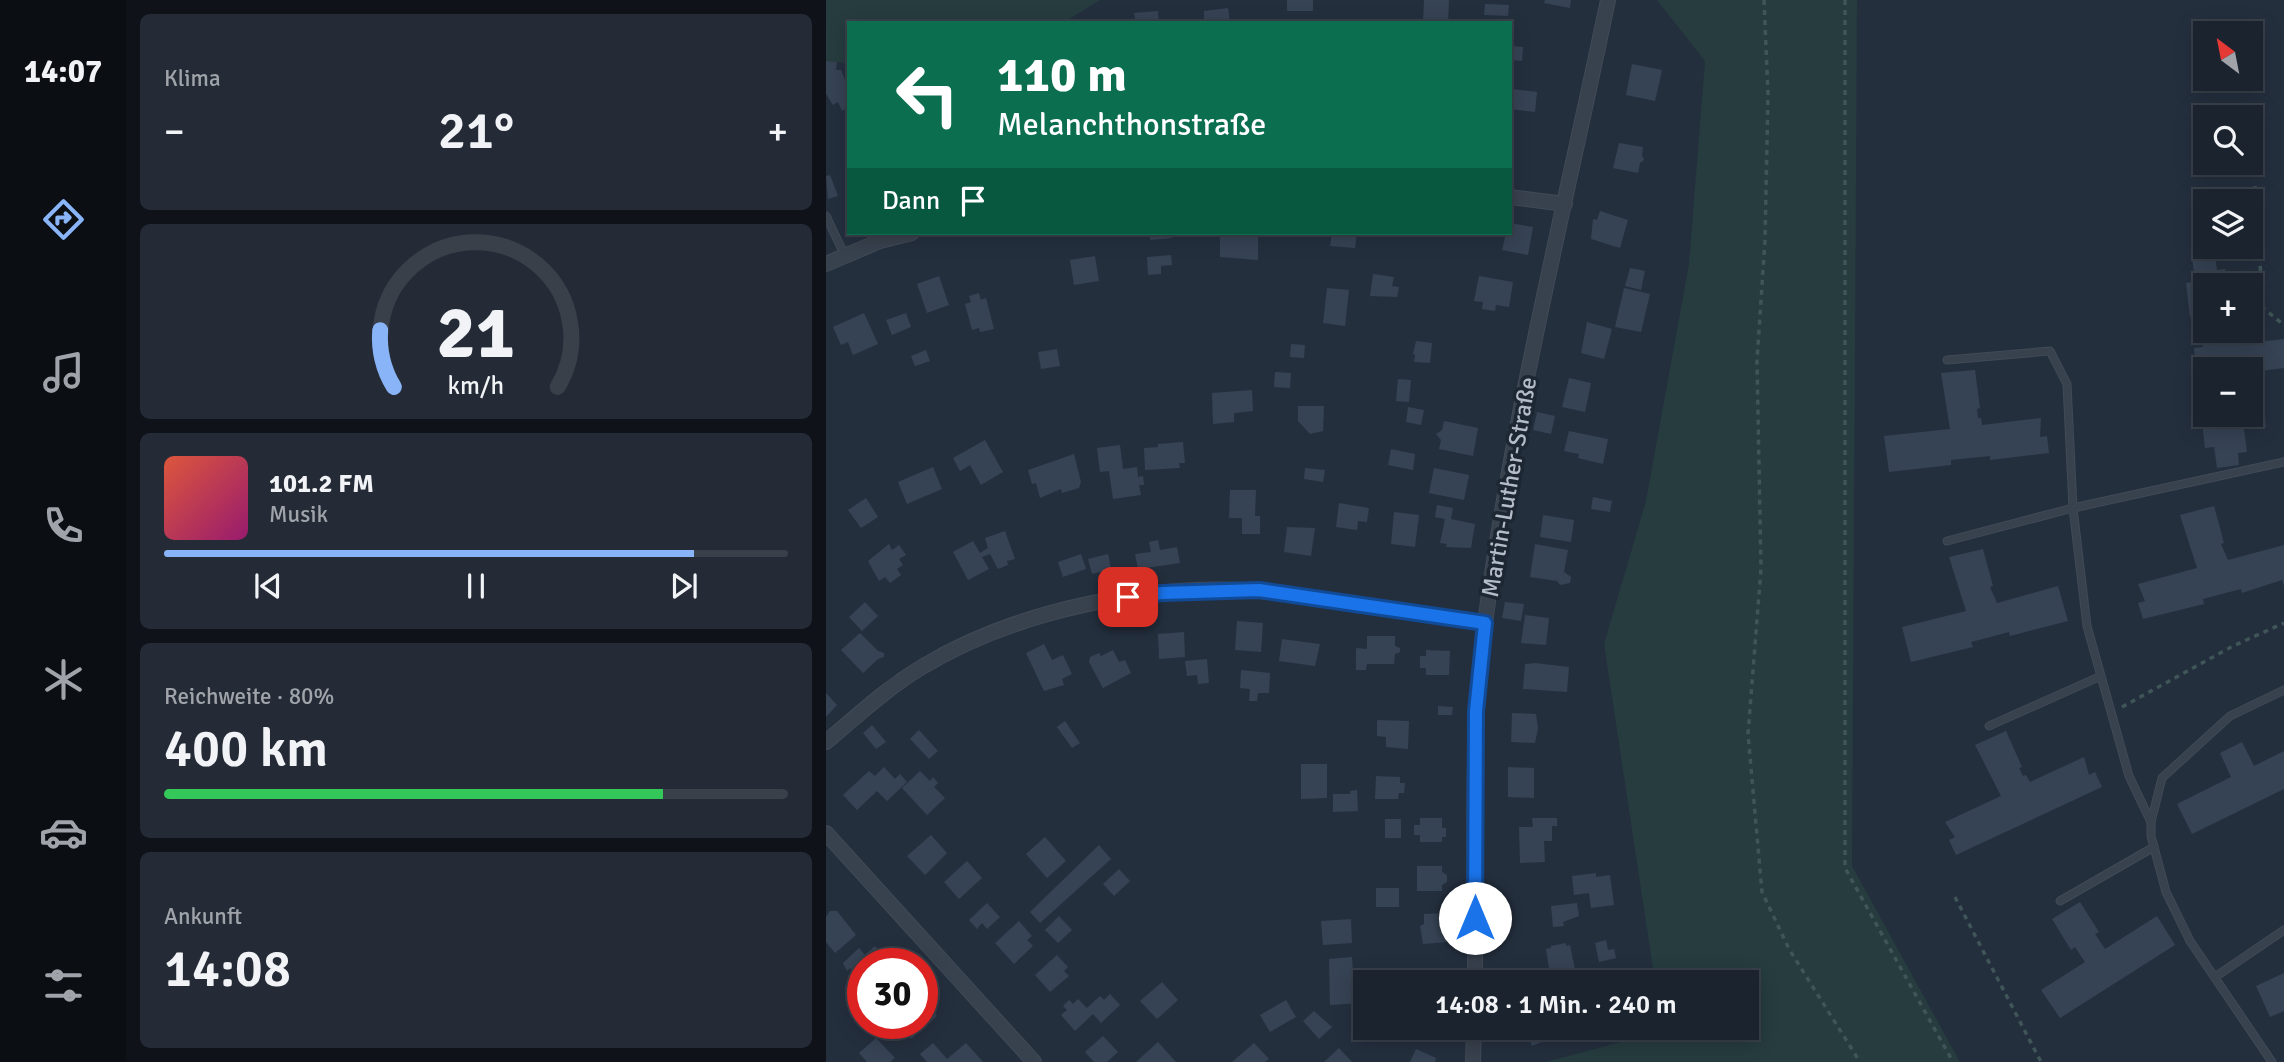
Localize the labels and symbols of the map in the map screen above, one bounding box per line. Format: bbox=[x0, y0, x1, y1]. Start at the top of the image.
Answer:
north arrow bbox=[2193, 21, 2263, 91]
street label: Martin-Luther-Straße bbox=[1475, 375, 1543, 599]
pin bbox=[1098, 567, 1158, 627]
position arrow bbox=[1438, 881, 1512, 955]
speed limit sign: 30 bbox=[847, 948, 938, 1039]

